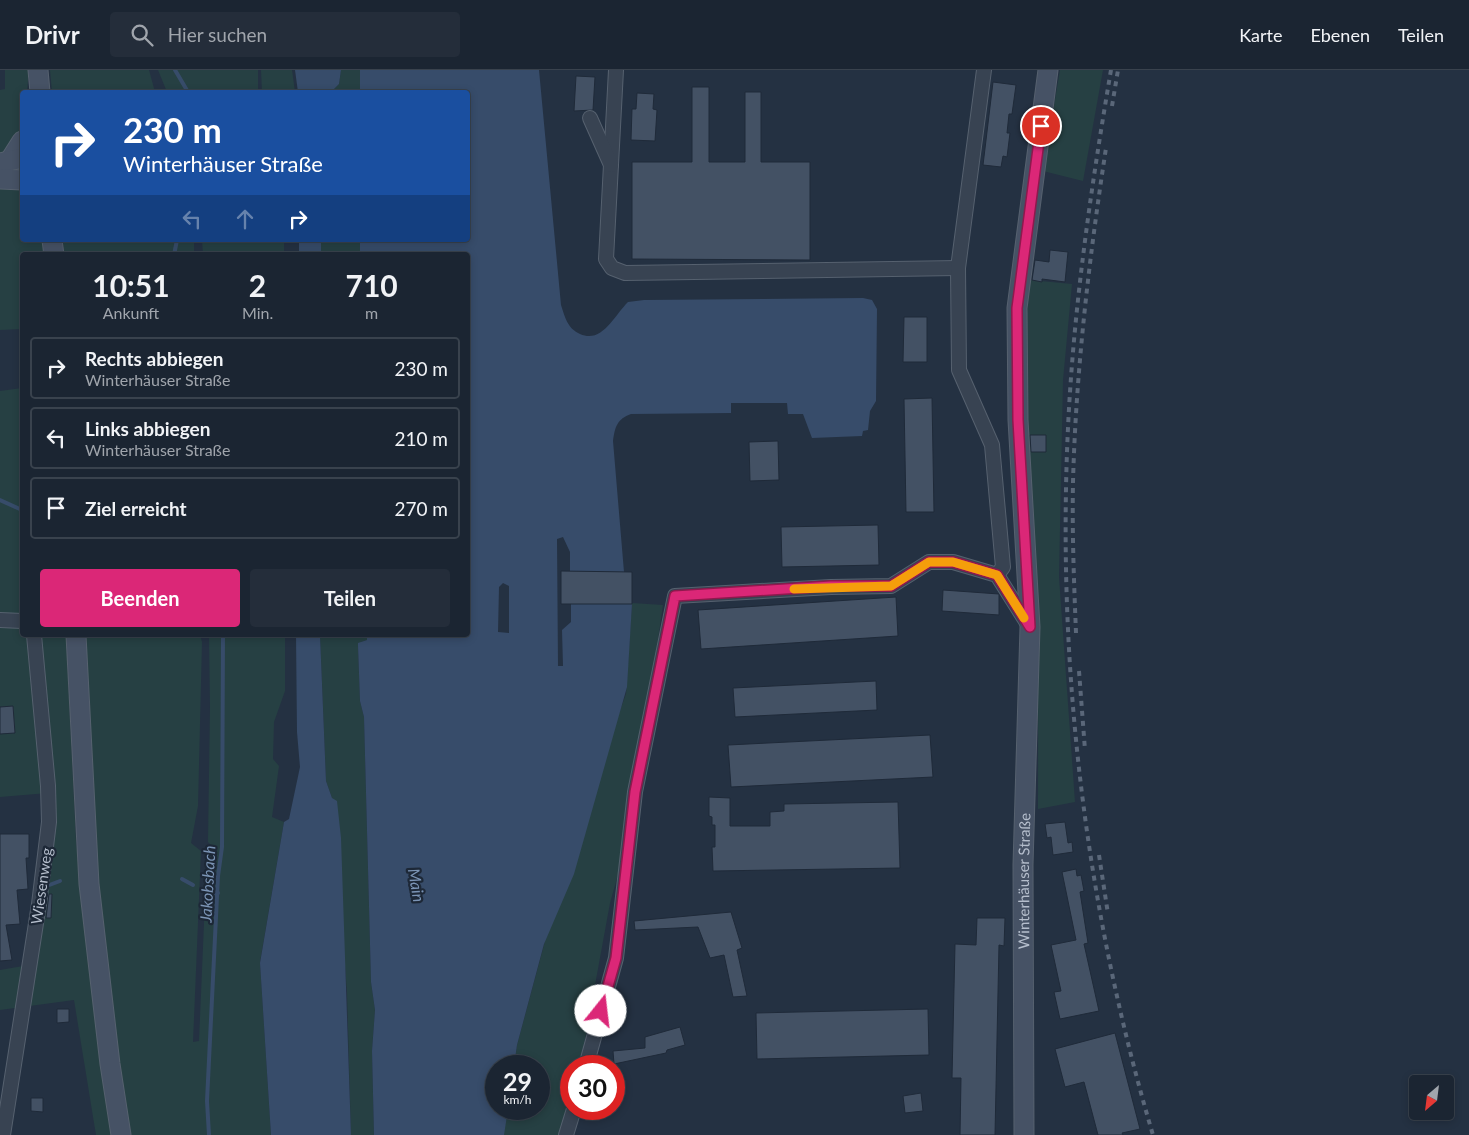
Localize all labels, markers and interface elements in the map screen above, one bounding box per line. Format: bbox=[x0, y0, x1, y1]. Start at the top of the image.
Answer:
search box bbox=[110, 12, 460, 57]
text: Drivr bbox=[25, 20, 80, 49]
icon: search bbox=[128, 21, 156, 49]
text: Hier suchen bbox=[168, 23, 267, 46]
text: Karte bbox=[1239, 24, 1282, 46]
text: Ebenen bbox=[1310, 24, 1370, 46]
text: Teilen bbox=[1398, 24, 1444, 46]
pin bbox=[1020, 105, 1062, 147]
text: 230 m bbox=[123, 108, 222, 150]
icon: right bbox=[40, 110, 105, 175]
icon: arrive bbox=[1027, 112, 1055, 140]
text: Winterhäuser Straße bbox=[123, 150, 323, 177]
icon: left bbox=[178, 205, 206, 233]
icon: ahead bbox=[231, 205, 259, 233]
icon: right bbox=[284, 205, 312, 233]
text: 10:51 bbox=[92, 267, 170, 303]
text: 2 bbox=[249, 267, 266, 303]
text: 710 bbox=[346, 267, 398, 303]
text: Ankunft bbox=[103, 303, 159, 322]
text: Min. bbox=[242, 303, 273, 322]
text: m bbox=[365, 303, 378, 322]
text: Rechts abbiegen bbox=[85, 347, 223, 370]
icon: right bbox=[42, 354, 70, 382]
text: 230 m bbox=[394, 357, 448, 380]
text: Winterhäuser Straße bbox=[85, 370, 230, 389]
text: Links abbiegen bbox=[85, 417, 210, 440]
icon: left bbox=[42, 424, 70, 452]
text: 210 m bbox=[394, 427, 448, 450]
text: Winterhäuser Straße bbox=[85, 440, 230, 459]
icon: arrive bbox=[42, 494, 70, 522]
text: Ziel erreicht bbox=[85, 497, 187, 520]
text: 270 m bbox=[394, 497, 448, 520]
button: Beenden bbox=[40, 569, 240, 627]
button: Teilen bbox=[250, 569, 450, 627]
street label: Winterhäuser Straße bbox=[1014, 812, 1034, 949]
water label: Jakobsbach bbox=[195, 845, 219, 924]
street label: Wiesenweg bbox=[27, 846, 55, 925]
water label: Main bbox=[405, 867, 429, 903]
position arrow bbox=[574, 984, 626, 1036]
speed limit sign: 30 bbox=[560, 1055, 625, 1120]
text: 29 bbox=[503, 1066, 532, 1096]
north arrow bbox=[1409, 1075, 1454, 1120]
map controls bbox=[1409, 1075, 1454, 1120]
text: km/h bbox=[503, 1092, 532, 1107]

